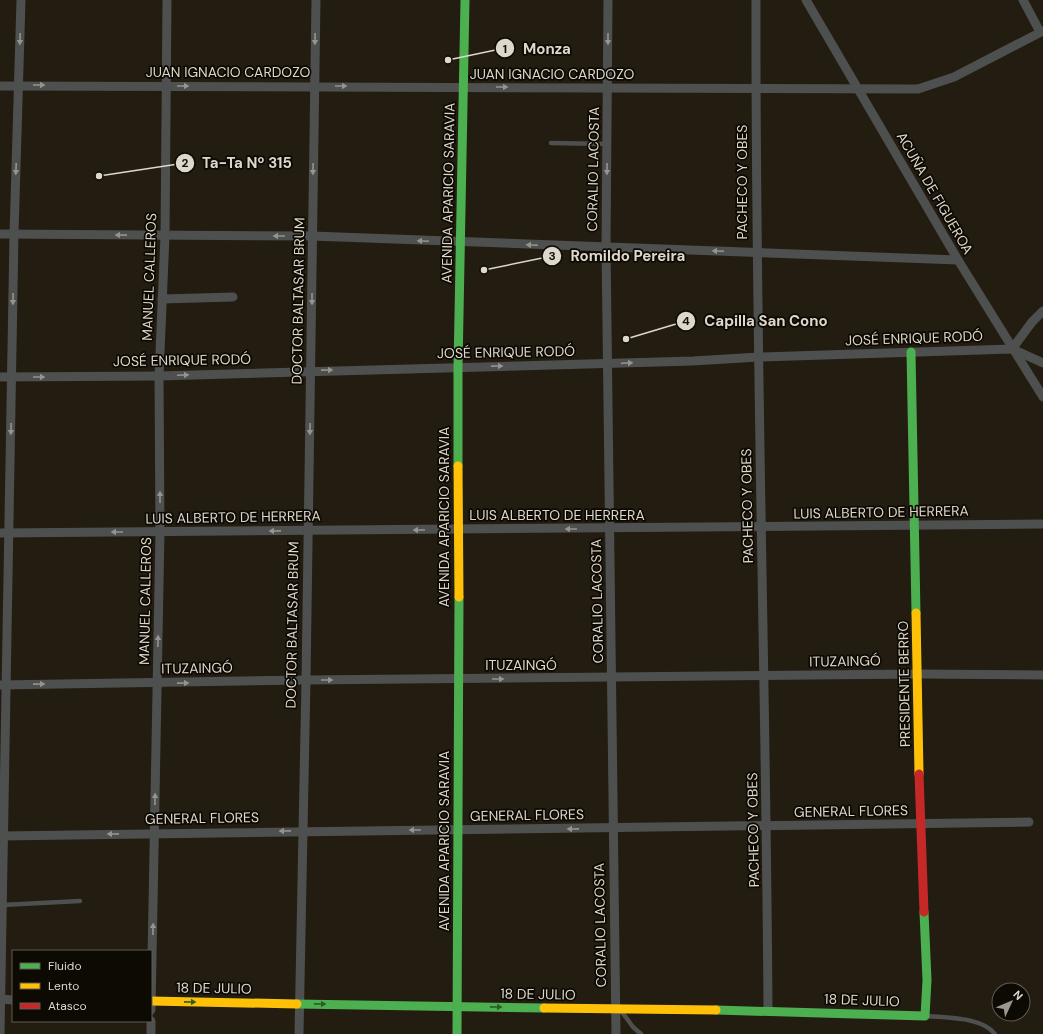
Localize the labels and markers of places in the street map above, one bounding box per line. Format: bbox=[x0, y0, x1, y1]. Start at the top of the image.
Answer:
callout: Monza bbox=[495, 35, 579, 62]
callout: Ta-Ta Nº 315 bbox=[175, 149, 300, 176]
callout: Romildo Pereira bbox=[542, 242, 693, 269]
callout: Capilla San Cono bbox=[676, 307, 836, 334]

